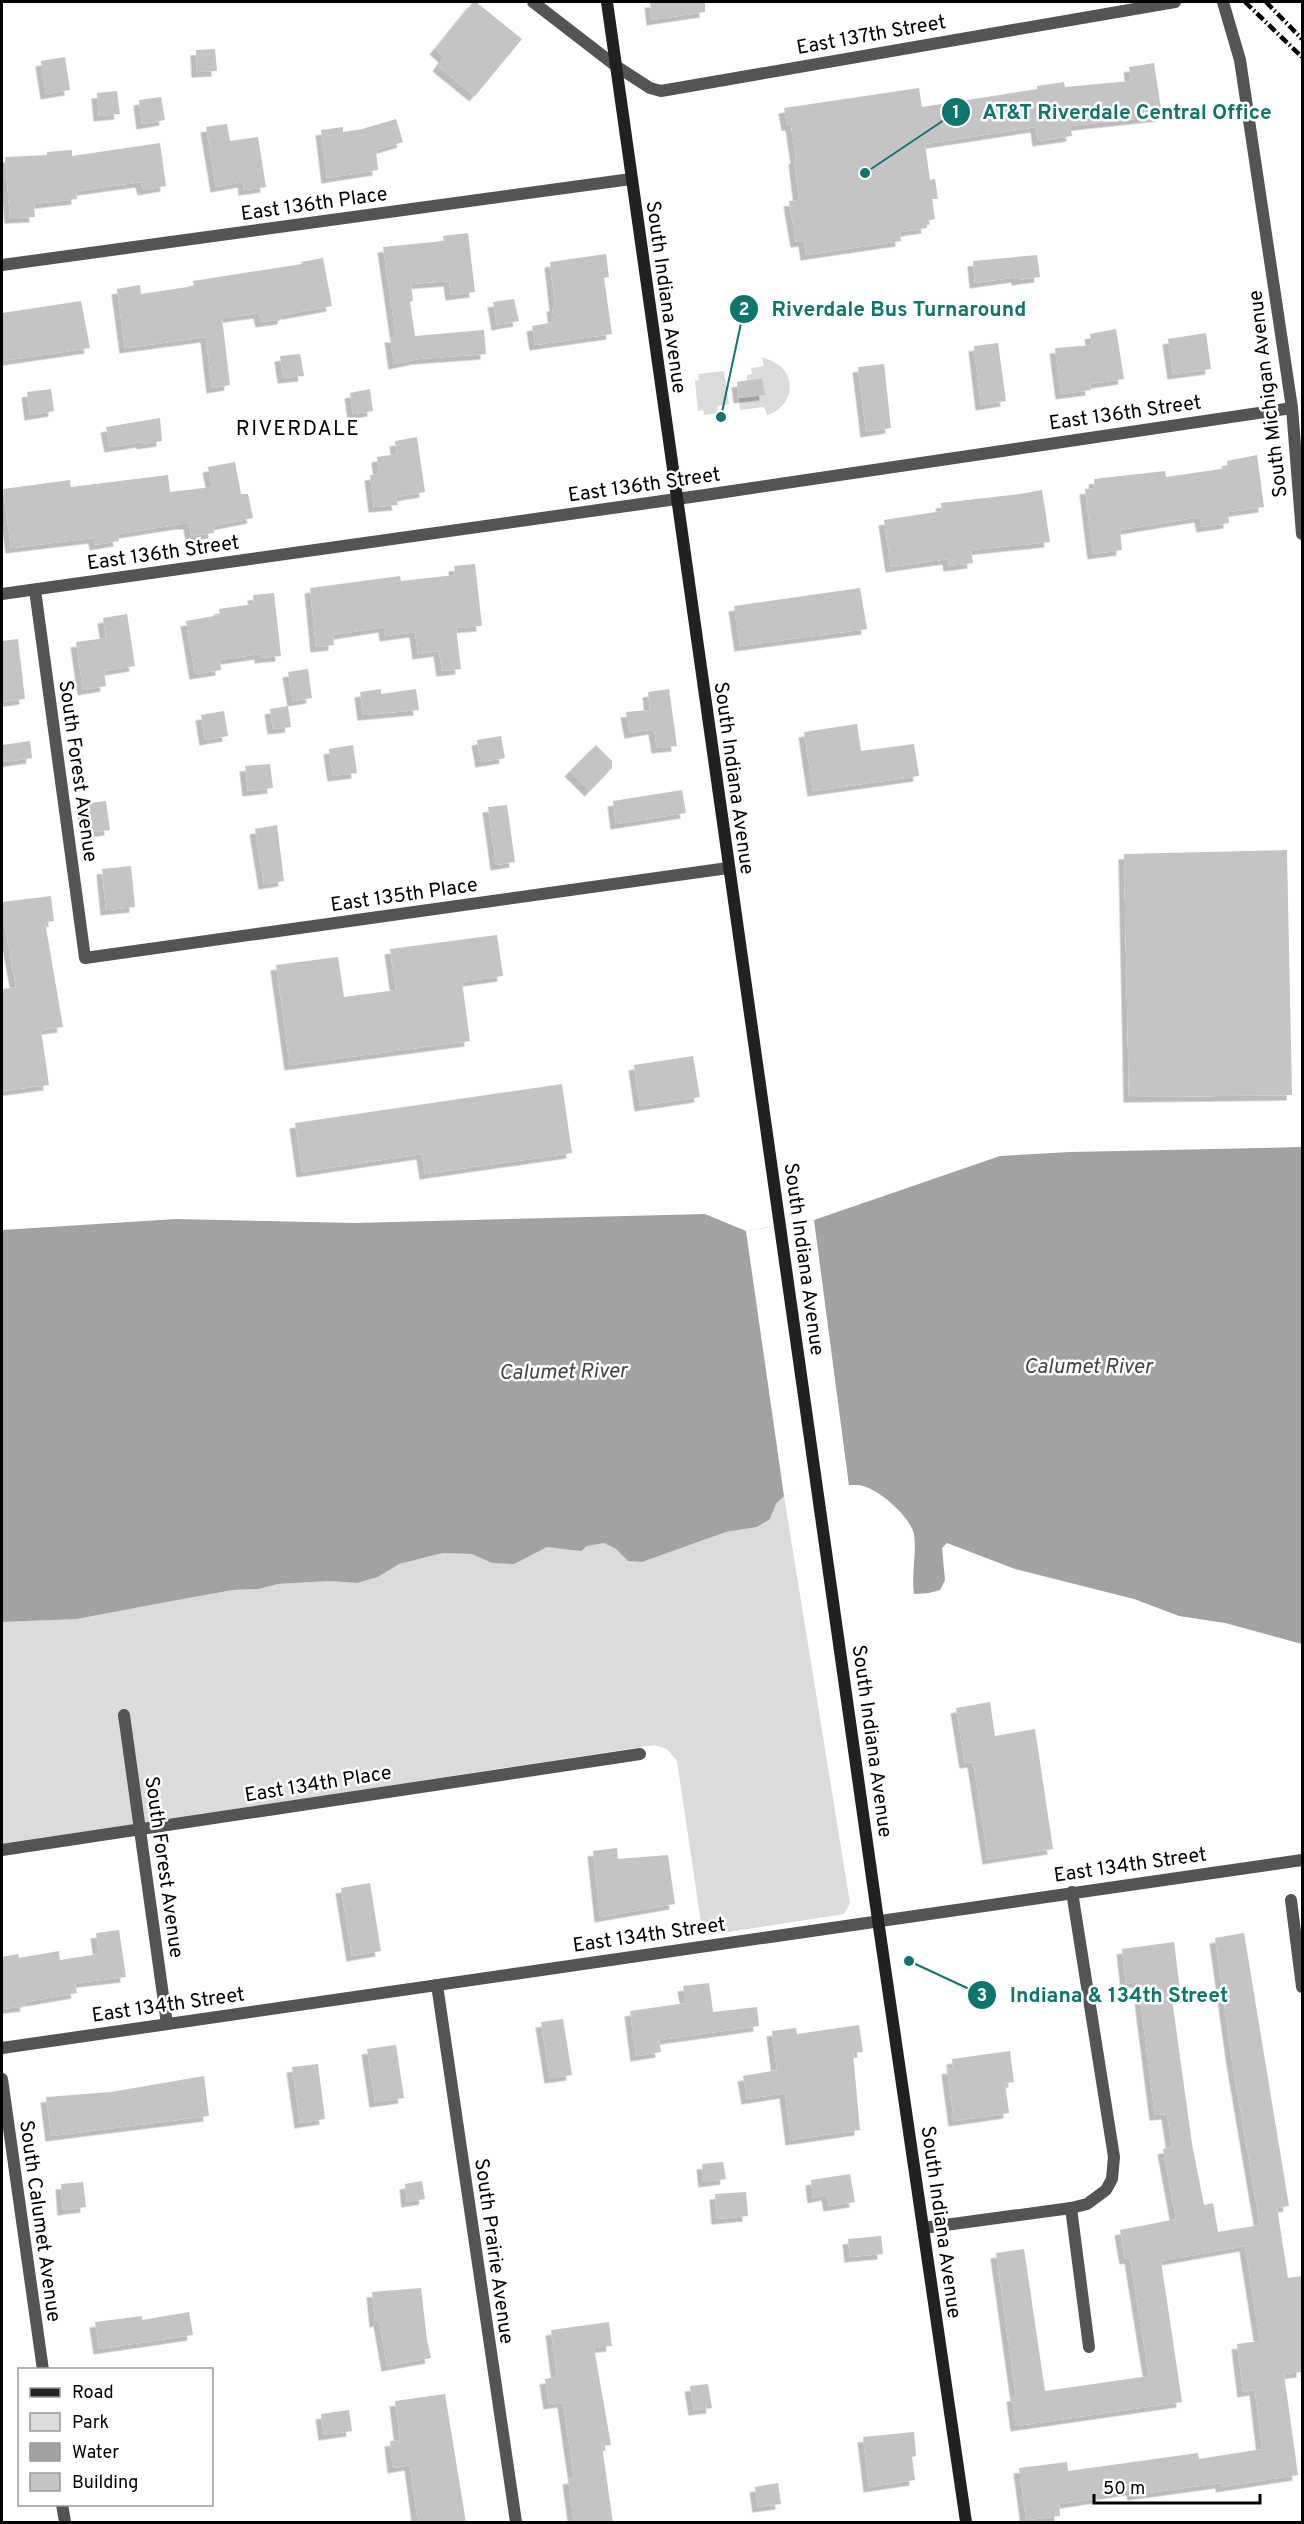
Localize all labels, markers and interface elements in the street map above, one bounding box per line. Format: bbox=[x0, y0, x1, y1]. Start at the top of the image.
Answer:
street label: East 137th Street bbox=[795, 10, 948, 62]
callout: AT&T Riverdale Central Office bbox=[941, 92, 1284, 131]
text: AT&T Riverdale Central Office bbox=[982, 100, 1272, 127]
text: 1 bbox=[952, 102, 960, 125]
street label: East 136th Place bbox=[239, 182, 389, 228]
street label: South Indiana Avenue bbox=[639, 199, 691, 395]
callout: Riverdale Bus Turnaround bbox=[729, 289, 1038, 328]
street label: South Michigan Avenue bbox=[1243, 289, 1295, 499]
text: Riverdale Bus Turnaround bbox=[772, 297, 1026, 324]
text: 2 bbox=[738, 299, 750, 322]
street label: East 136th Street bbox=[1047, 390, 1203, 438]
district label: RIVERDALE bbox=[236, 416, 360, 443]
street label: East 136th Street bbox=[566, 462, 722, 510]
street label: East 136th Street bbox=[85, 530, 241, 578]
street label: South Forest Avenue bbox=[51, 679, 103, 864]
street label: South Indiana Avenue bbox=[707, 680, 759, 876]
street label: East 135th Place bbox=[329, 873, 480, 919]
street label: South Indiana Avenue bbox=[777, 1161, 829, 1357]
water label: Calumet River bbox=[1024, 1354, 1154, 1381]
water label: Calumet River bbox=[499, 1358, 629, 1387]
street label: South Indiana Avenue bbox=[845, 1643, 897, 1839]
street label: East 134th Place bbox=[243, 1761, 394, 1809]
street label: South Forest Avenue bbox=[137, 1775, 189, 1960]
street label: East 134th Street bbox=[1052, 1842, 1208, 1890]
street label: East 134th Street bbox=[571, 1912, 727, 1960]
callout: Indiana & 134th Street bbox=[967, 1976, 1240, 2015]
street label: East 134th Street bbox=[90, 1982, 246, 2030]
text: Indiana & 134th Street bbox=[1010, 1983, 1228, 2010]
text: 3 bbox=[977, 1985, 987, 2008]
street label: South Calumet Avenue bbox=[12, 2119, 66, 2324]
street label: South Indiana Avenue bbox=[914, 2124, 966, 2320]
street label: South Prairie Avenue bbox=[467, 2157, 519, 2346]
legend bbox=[18, 2368, 213, 2506]
text: Road bbox=[72, 2382, 114, 2405]
text: Park bbox=[72, 2412, 109, 2435]
text: Water bbox=[72, 2442, 119, 2465]
scale bar bbox=[1094, 2467, 1260, 2505]
text: Building bbox=[72, 2472, 138, 2495]
text: 50 m bbox=[1103, 2478, 1145, 2501]

